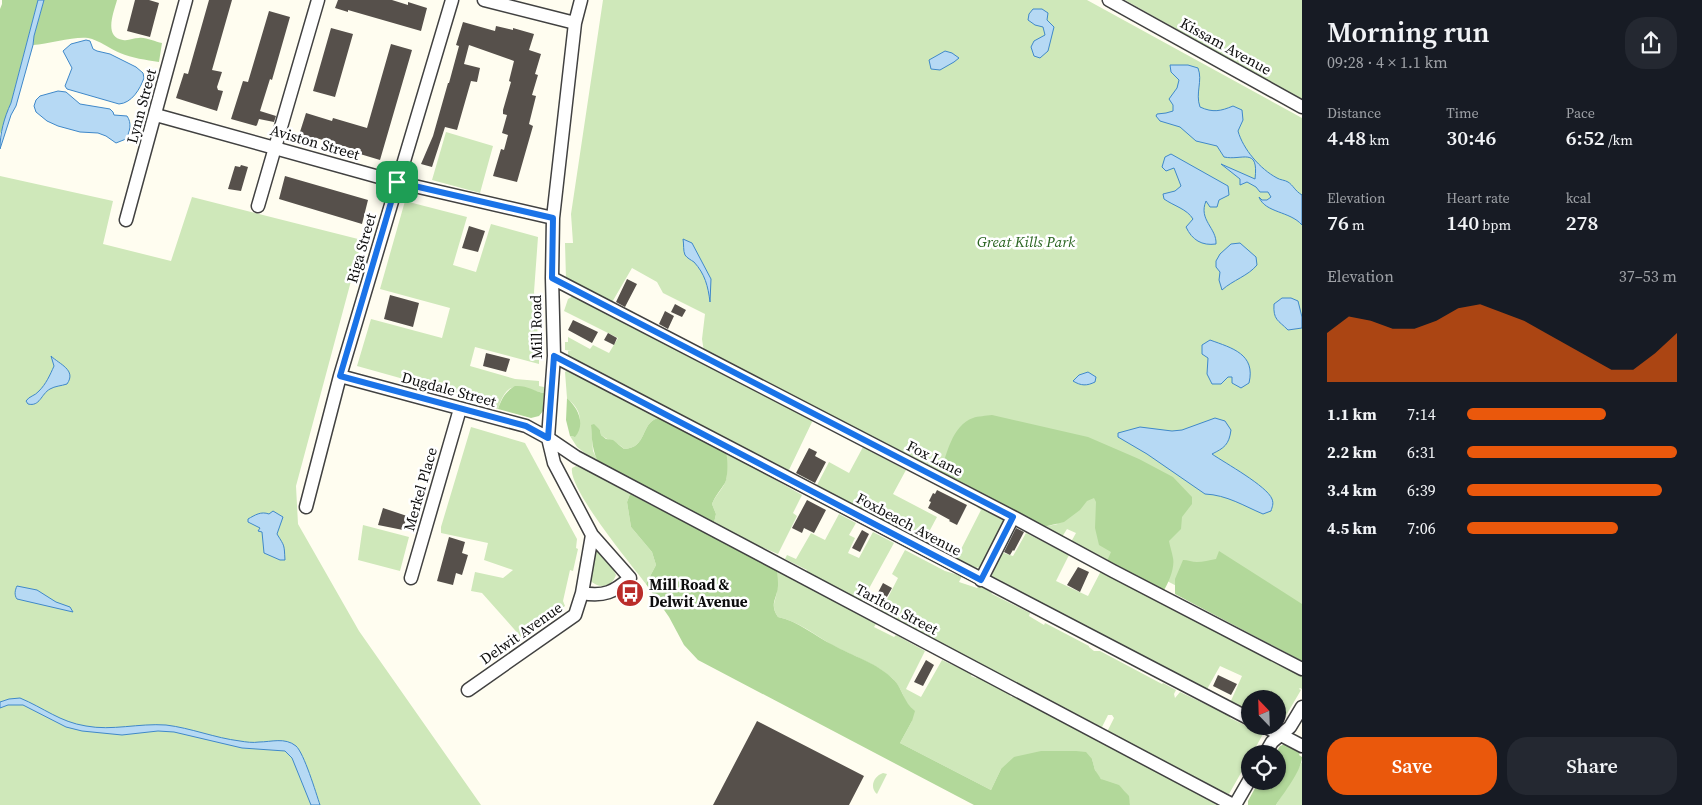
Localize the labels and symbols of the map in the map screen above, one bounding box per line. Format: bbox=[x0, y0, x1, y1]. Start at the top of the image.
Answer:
street label: Kissam Avenue bbox=[1177, 12, 1276, 80]
street label: Lynn Street bbox=[121, 66, 161, 146]
street label: Aviston Street bbox=[268, 119, 362, 165]
pin bbox=[376, 161, 418, 203]
street label: Riga Street bbox=[341, 211, 381, 285]
park label: Great Kills Park bbox=[977, 231, 1076, 252]
street label: Mill Road bbox=[525, 294, 547, 359]
street label: Dugdale Street bbox=[399, 366, 499, 412]
street label: Fox Lane bbox=[903, 435, 967, 481]
street label: Merkel Place bbox=[398, 444, 442, 533]
street label: Foxbeach Avenue bbox=[853, 487, 966, 561]
place label: Mill Road & Delwit Avenue bbox=[649, 574, 748, 612]
bus stop icon: Mill Road & Delwit Avenue bbox=[615, 578, 645, 608]
street label: Tarlton Street bbox=[852, 578, 942, 640]
street label: Delwit Avenue bbox=[476, 597, 567, 669]
north arrow bbox=[1241, 690, 1286, 735]

